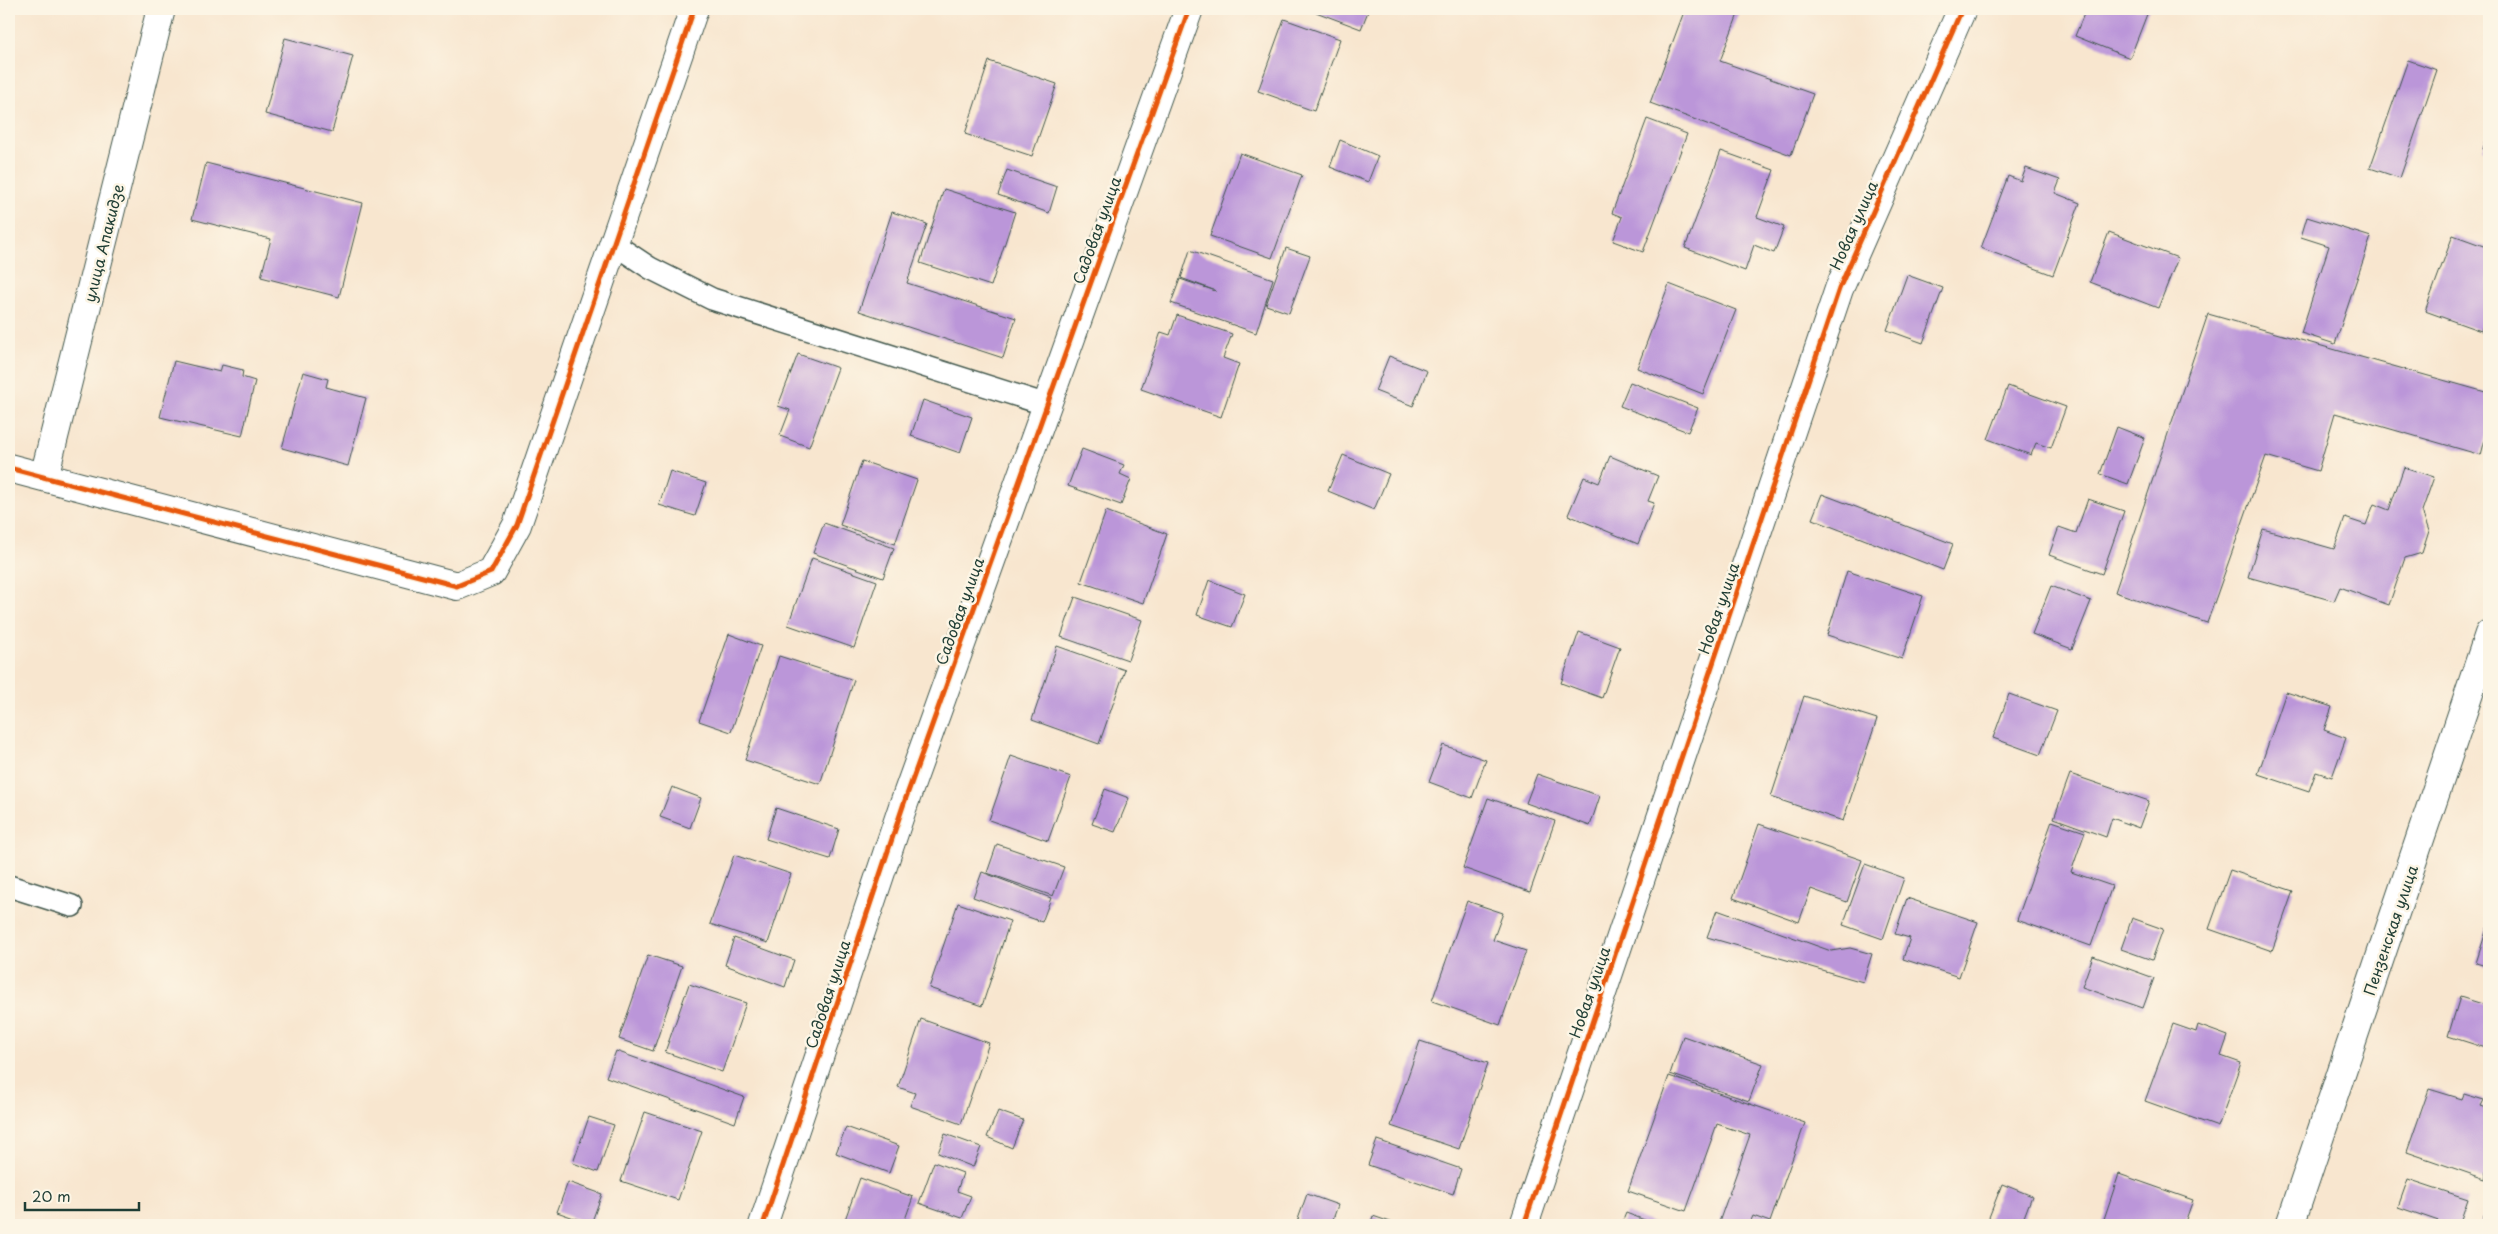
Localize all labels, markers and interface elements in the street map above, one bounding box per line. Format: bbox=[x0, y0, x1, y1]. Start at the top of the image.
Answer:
street label: Садовая улица bbox=[1066, 173, 1126, 287]
street label: Новая улица bbox=[1823, 176, 1883, 273]
street label: улица Апакидзе bbox=[77, 181, 129, 305]
street label: Садовая улица bbox=[929, 554, 989, 668]
street label: Новая улица bbox=[1692, 559, 1745, 657]
street label: Пензенская улица bbox=[2357, 861, 2423, 998]
street label: Садовая улица bbox=[799, 936, 856, 1051]
street label: Новая улица bbox=[1563, 943, 1616, 1041]
scale bar bbox=[25, 1179, 139, 1211]
text: 20 m bbox=[32, 1184, 71, 1207]

